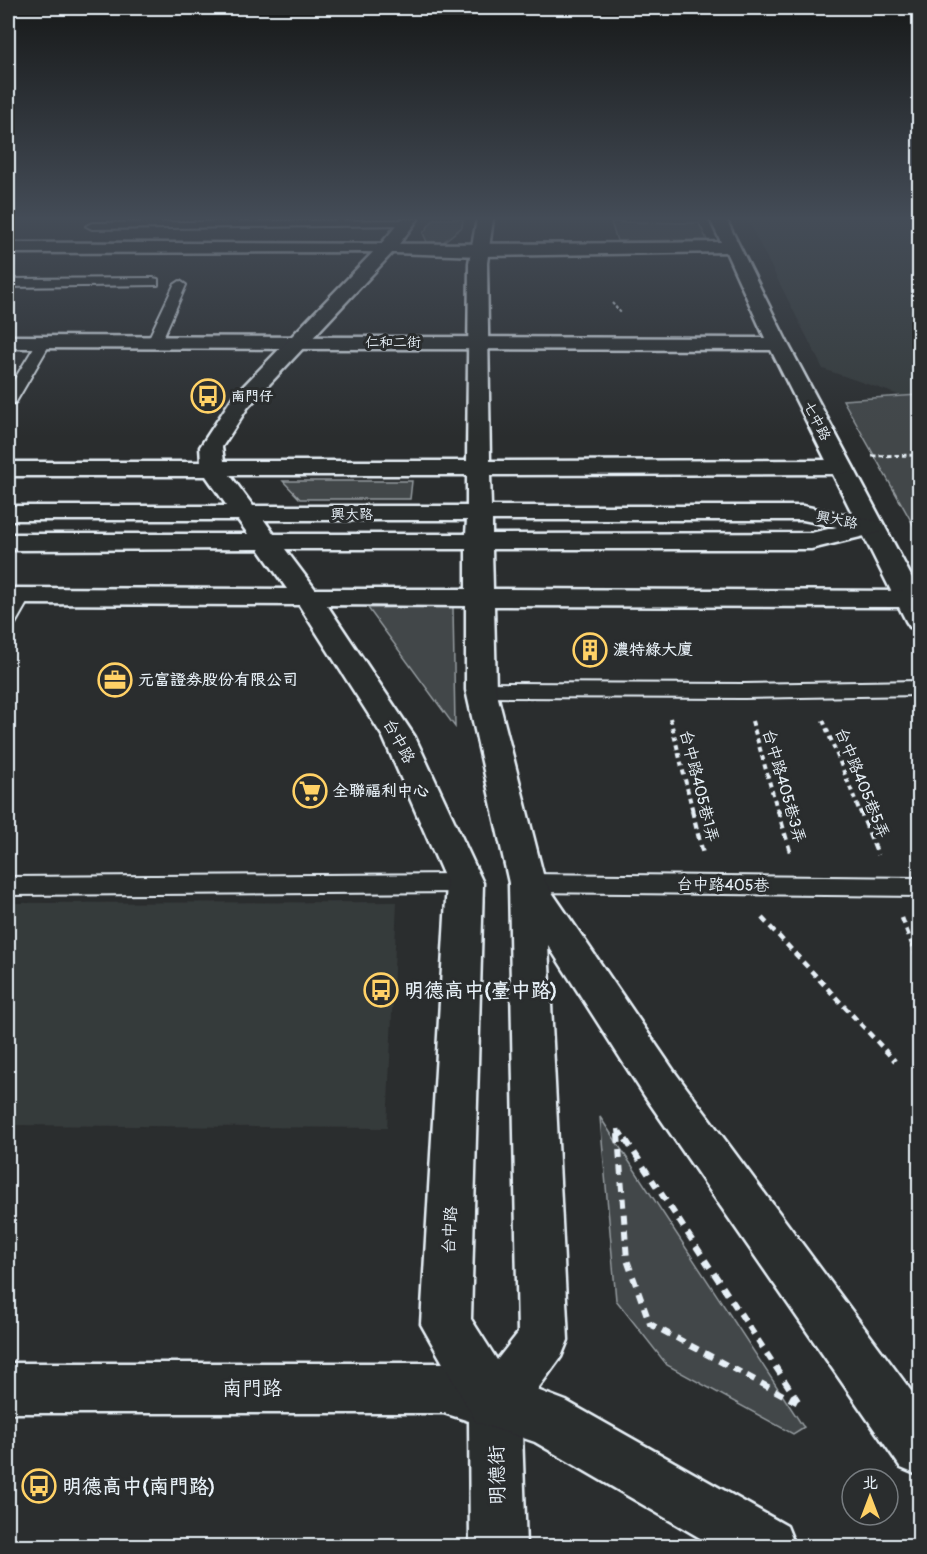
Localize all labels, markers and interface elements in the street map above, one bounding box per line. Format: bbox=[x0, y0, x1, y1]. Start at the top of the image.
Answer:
street label: 仁和二街 bbox=[365, 334, 421, 351]
bus stop icon: 南門仔 bbox=[190, 378, 226, 414]
place label: 南門仔 bbox=[231, 388, 274, 405]
street label: 七中路 bbox=[800, 398, 834, 444]
street label: 興大路 bbox=[331, 506, 373, 523]
street label: 興大路 bbox=[815, 508, 859, 532]
building icon: 濃特綠大廈 bbox=[572, 632, 608, 668]
place label: 濃特綠大廈 bbox=[613, 640, 693, 660]
office icon: 元富證券股份有限公司 bbox=[97, 662, 133, 698]
place label: 元富證券股份有限公司 bbox=[138, 670, 298, 690]
street label: 台中路 bbox=[379, 715, 419, 767]
street label: 台中路405巷5弄 bbox=[831, 725, 893, 841]
street label: 台中路405巷3弄 bbox=[758, 727, 810, 845]
street label: 台中路405巷1弄 bbox=[675, 728, 723, 844]
supermarket icon: 全聯福利中心 bbox=[292, 773, 328, 809]
place label: 全聯福利中心 bbox=[333, 781, 429, 801]
street label: 台中路405巷 bbox=[676, 874, 770, 896]
bus stop icon: 明德高中(臺中路) bbox=[363, 972, 399, 1008]
place label: 明德高中(臺中路) bbox=[404, 978, 557, 1003]
street label: 台中路 bbox=[439, 1206, 461, 1254]
street label: 南門路 bbox=[222, 1376, 283, 1401]
street label: 明德街 bbox=[484, 1445, 510, 1505]
north arrow bbox=[840, 1467, 900, 1527]
bus stop icon: 明德高中(南門路) bbox=[21, 1468, 57, 1504]
text: 北 bbox=[862, 1473, 878, 1493]
place label: 明德高中(南門路) bbox=[62, 1474, 215, 1499]

